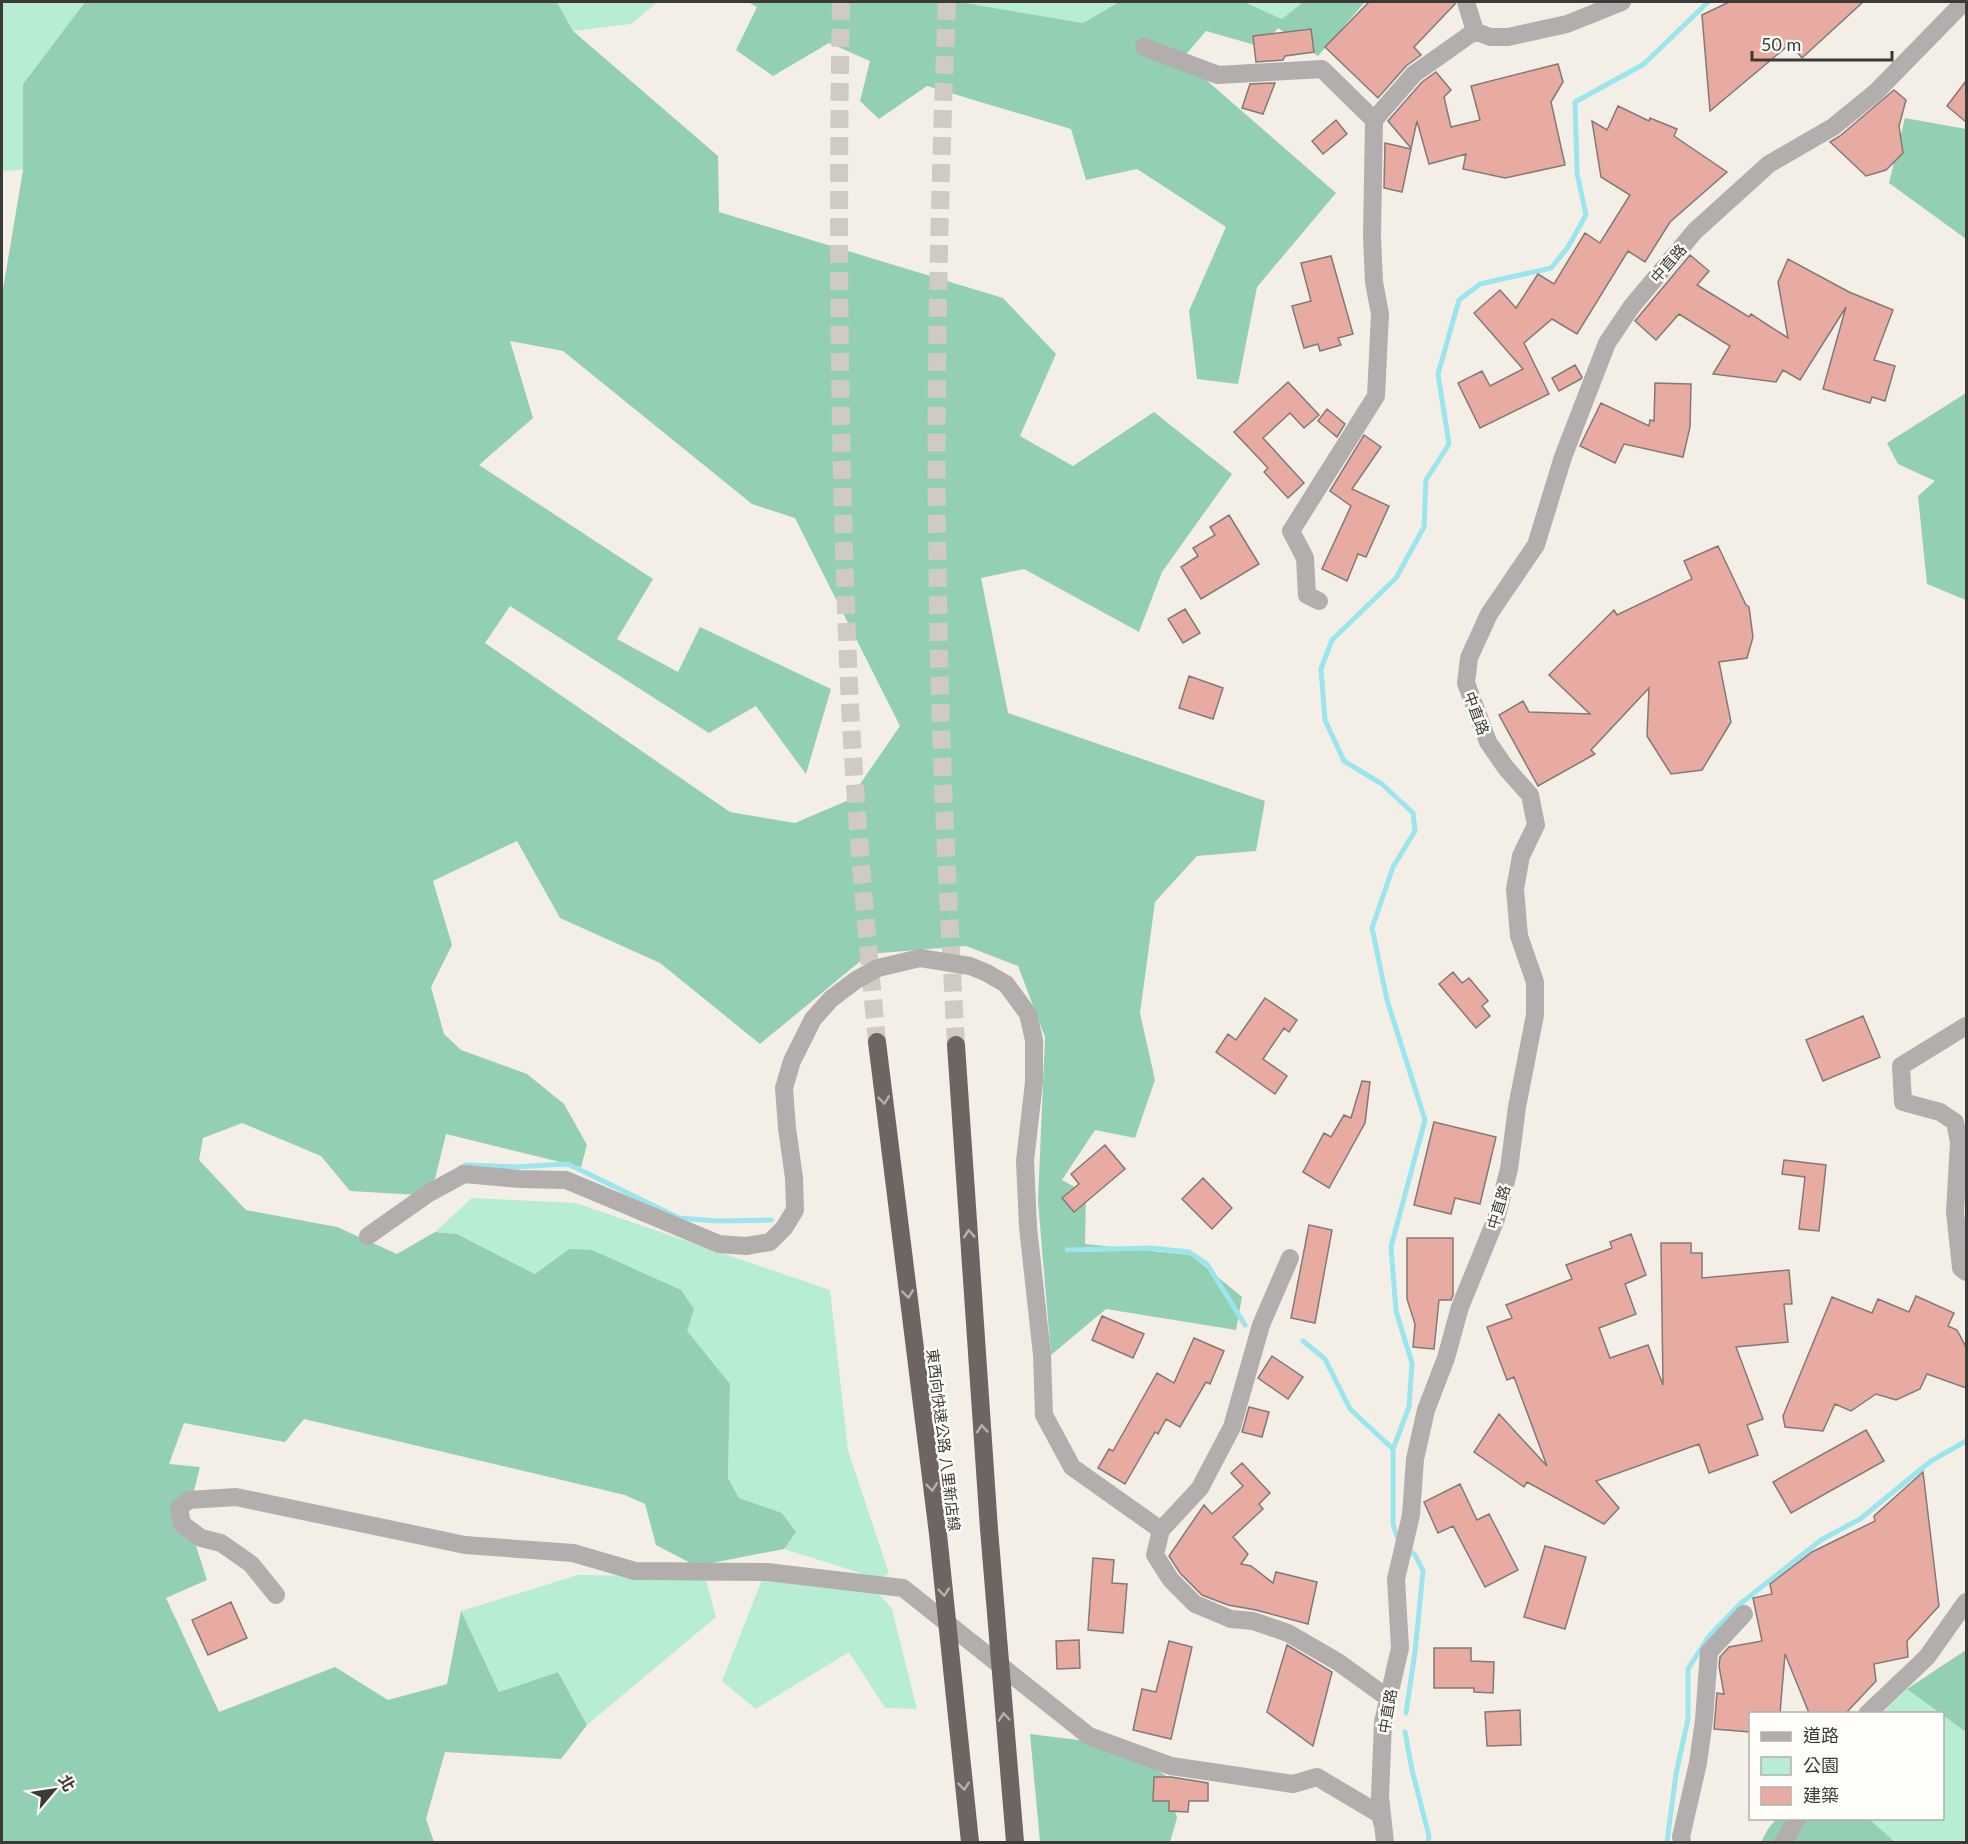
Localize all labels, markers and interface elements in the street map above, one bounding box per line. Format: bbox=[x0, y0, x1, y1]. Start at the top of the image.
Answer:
scale bar bbox=[1752, 24, 1892, 62]
text: 50 m bbox=[1761, 33, 1801, 55]
street label: 中直路 bbox=[1646, 240, 1690, 286]
street label: 中直路 bbox=[1461, 689, 1493, 737]
one-way arrow bbox=[877, 1095, 890, 1105]
street label: 中直路 bbox=[1483, 1183, 1513, 1231]
one-way arrow bbox=[962, 1229, 975, 1238]
one-way arrow bbox=[901, 1289, 914, 1298]
street label: 東西向快速公路 八里新店線 bbox=[924, 1348, 964, 1532]
one-way arrow bbox=[976, 1424, 989, 1433]
one-way arrow bbox=[926, 1482, 938, 1492]
one-way arrow bbox=[937, 1587, 950, 1596]
street label: 中直路 bbox=[1374, 1687, 1400, 1735]
one-way arrow bbox=[998, 1712, 1011, 1721]
legend bbox=[1749, 1712, 1944, 1820]
text: 道路 bbox=[1803, 1724, 1839, 1746]
text: 公園 bbox=[1803, 1754, 1839, 1776]
north arrow bbox=[24, 1760, 84, 1820]
text: 北 bbox=[55, 1771, 80, 1794]
one-way arrow bbox=[958, 1781, 970, 1790]
text: 建築 bbox=[1803, 1784, 1839, 1806]

